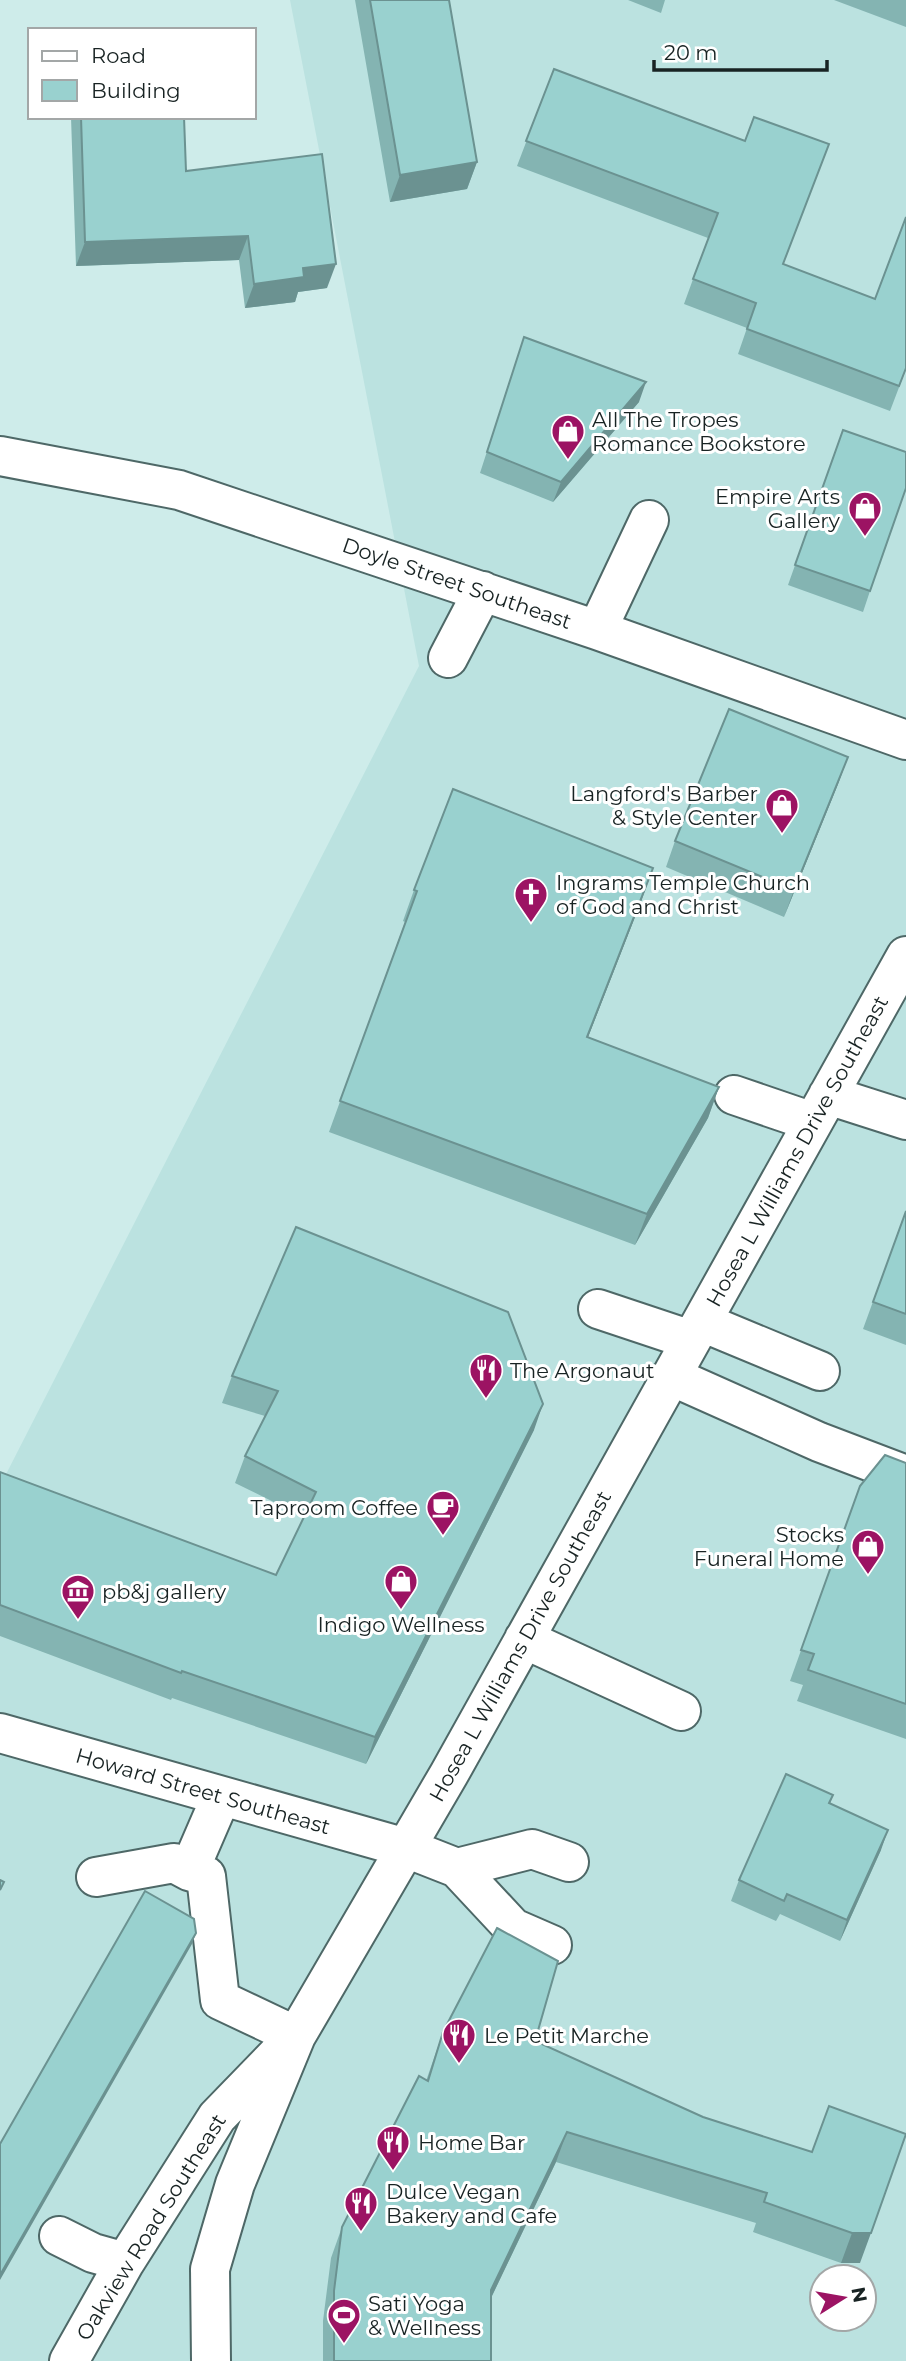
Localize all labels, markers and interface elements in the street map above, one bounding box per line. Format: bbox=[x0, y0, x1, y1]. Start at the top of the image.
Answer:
legend bbox=[28, 28, 256, 119]
scale bar bbox=[654, 28, 827, 72]
text: 20 m bbox=[664, 40, 718, 65]
text: Road bbox=[91, 43, 146, 68]
text: Building bbox=[91, 78, 181, 103]
place label: All The Tropes Romance Bookstore bbox=[592, 407, 806, 456]
shop icon: All The Tropes Romance Bookstore bbox=[549, 412, 587, 461]
place label: Empire Arts Gallery bbox=[715, 484, 841, 533]
shop icon: Empire Arts Gallery bbox=[846, 489, 884, 538]
street label: Doyle Street Southeast bbox=[339, 532, 575, 634]
place label: Langford's Barber & Style Center bbox=[570, 781, 758, 830]
shop icon: Langford's Barber & Style Center bbox=[763, 786, 801, 835]
place label: Ingrams Temple Church of God and Christ bbox=[556, 870, 810, 919]
church icon: Ingrams Temple Church of God and Christ bbox=[512, 875, 550, 924]
street label: Hosea L Williams Drive Southeast bbox=[701, 991, 893, 1311]
restaurant icon: The Argonaut bbox=[467, 1351, 505, 1400]
place label: The Argonaut bbox=[510, 1358, 654, 1383]
street label: Hosea L Williams Drive Southeast bbox=[424, 1486, 616, 1806]
cafe icon: Taproom Coffee bbox=[424, 1488, 462, 1537]
place label: Taproom Coffee bbox=[251, 1495, 418, 1520]
place label: Stocks Funeral Home bbox=[694, 1522, 844, 1571]
shop icon: Stocks Funeral Home bbox=[849, 1527, 887, 1576]
shop icon: Indigo Wellness bbox=[382, 1562, 420, 1611]
museum icon: pb&j gallery bbox=[59, 1572, 97, 1621]
place label: pb&j gallery bbox=[102, 1579, 227, 1604]
place label: Indigo Wellness bbox=[317, 1612, 485, 1637]
street label: Howard Street Southeast bbox=[73, 1743, 333, 1839]
restaurant icon: Le Petit Marche bbox=[440, 2016, 478, 2065]
place label: Le Petit Marche bbox=[484, 2023, 649, 2048]
street label: Oakview Road Southeast bbox=[71, 2109, 231, 2345]
restaurant icon: Home Bar bbox=[374, 2123, 412, 2172]
place label: Home Bar bbox=[418, 2130, 525, 2155]
place label: Dulce Vegan Bakery and Cafe bbox=[386, 2179, 557, 2228]
restaurant icon: Dulce Vegan Bakery and Cafe bbox=[342, 2184, 380, 2233]
north arrow bbox=[808, 2263, 878, 2333]
text: N bbox=[846, 2285, 872, 2305]
place label: Sati Yoga & Wellness bbox=[368, 2291, 481, 2340]
sports icon: Sati Yoga & Wellness bbox=[325, 2296, 363, 2345]

